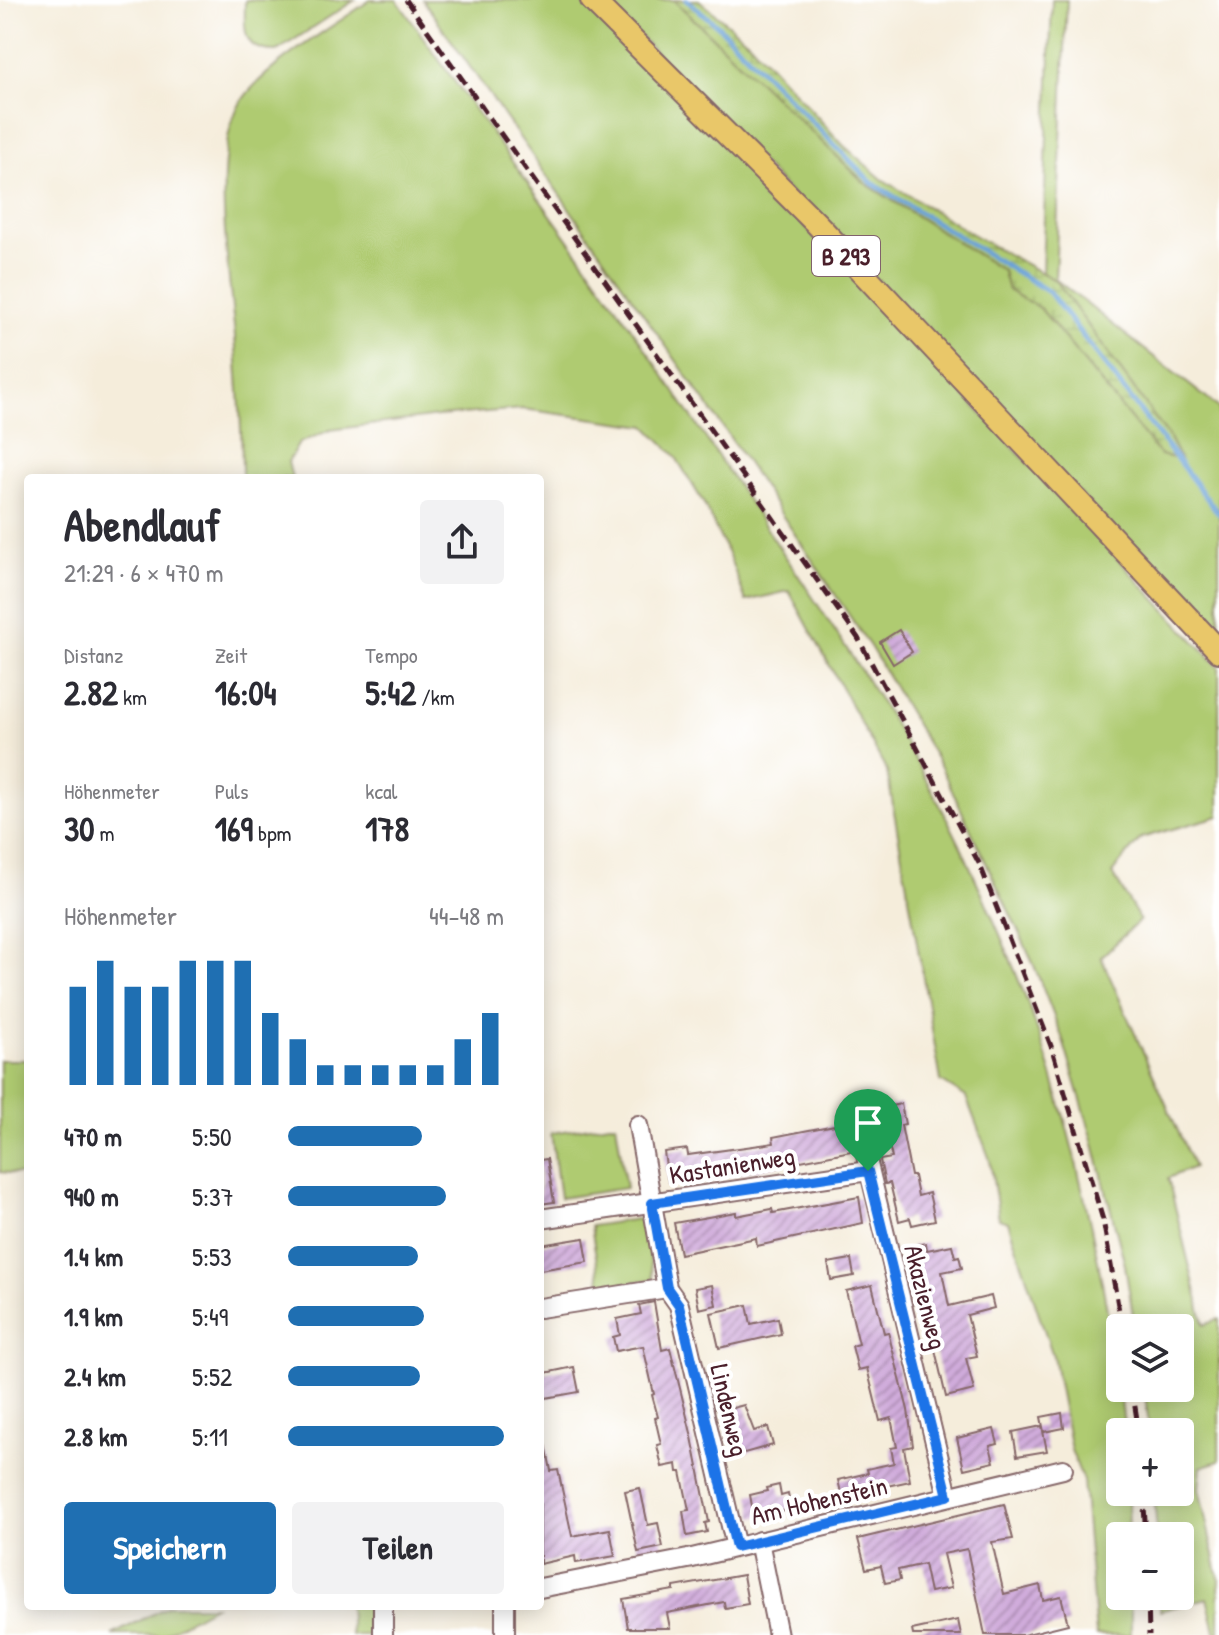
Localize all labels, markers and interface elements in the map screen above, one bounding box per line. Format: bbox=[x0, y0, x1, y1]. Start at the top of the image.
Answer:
road number: B 293 bbox=[812, 236, 880, 276]
text: Abendlauf bbox=[64, 495, 221, 555]
button: share bbox=[420, 500, 504, 584]
text: 21:29 · 6 × 470 m bbox=[64, 555, 224, 590]
text: Distanz bbox=[64, 640, 123, 670]
text: Zeit bbox=[215, 640, 247, 670]
text: Tempo bbox=[365, 640, 418, 670]
text: 2.82 bbox=[64, 670, 118, 716]
text: 16:04 bbox=[215, 670, 276, 716]
text: 5:42 bbox=[365, 670, 416, 716]
text: km bbox=[118, 682, 147, 712]
text: /km bbox=[416, 682, 455, 712]
text: Höhenmeter bbox=[64, 776, 160, 806]
text: Puls bbox=[215, 776, 248, 806]
text: kcal bbox=[365, 776, 397, 806]
text: 30 bbox=[64, 806, 94, 852]
text: 169 bbox=[215, 806, 253, 852]
text: 178 bbox=[365, 806, 409, 852]
text: m bbox=[94, 818, 115, 848]
text: bpm bbox=[253, 818, 292, 848]
text: Höhenmeter bbox=[64, 898, 177, 933]
text: 44–48 m bbox=[429, 898, 504, 933]
pin bbox=[834, 1089, 902, 1171]
icon: arrive bbox=[846, 1101, 890, 1145]
text: 470 m bbox=[64, 1119, 122, 1154]
text: 5:50 bbox=[192, 1119, 232, 1154]
street label: Kastanienweg bbox=[667, 1138, 797, 1192]
text: 940 m bbox=[64, 1179, 119, 1214]
text: 5:37 bbox=[192, 1179, 234, 1214]
text: 1.4 km bbox=[64, 1239, 123, 1274]
text: 5:53 bbox=[192, 1239, 232, 1274]
street label: Akazienweg bbox=[896, 1241, 956, 1353]
text: 1.9 km bbox=[64, 1299, 123, 1334]
text: 5:49 bbox=[192, 1299, 228, 1334]
map controls bbox=[1106, 1314, 1194, 1610]
button: layers bbox=[1106, 1314, 1194, 1402]
text: 2.4 km bbox=[64, 1359, 126, 1394]
text: 5:52 bbox=[192, 1359, 232, 1394]
street label: Lindenweg bbox=[702, 1361, 758, 1459]
button: + bbox=[1106, 1418, 1194, 1506]
text: 2.8 km bbox=[64, 1419, 127, 1454]
text: 5:11 bbox=[192, 1419, 228, 1454]
street label: Am Hohenstein bbox=[747, 1467, 891, 1533]
button: Speichern bbox=[64, 1502, 276, 1594]
button: Teilen bbox=[292, 1502, 504, 1594]
button: − bbox=[1106, 1522, 1194, 1610]

